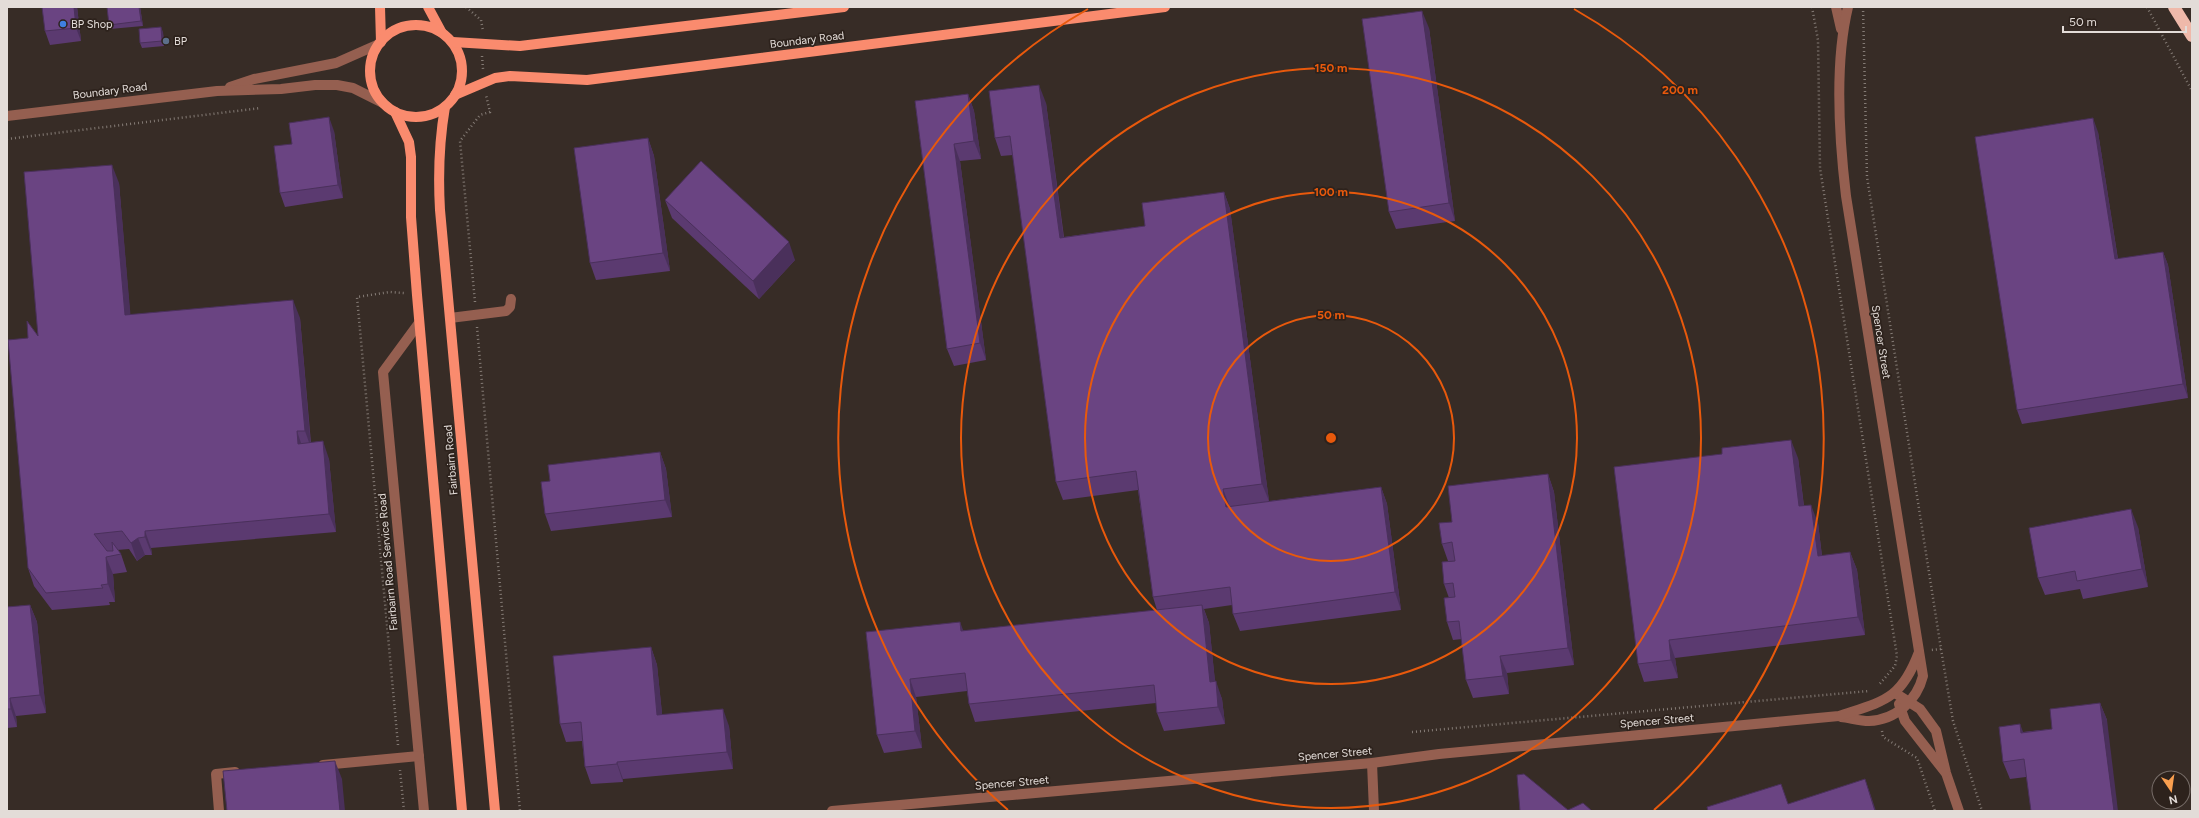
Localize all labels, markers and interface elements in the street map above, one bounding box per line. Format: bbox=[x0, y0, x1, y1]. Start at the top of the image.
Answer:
scale bar bbox=[2063, 8, 2186, 34]
text: 50 m bbox=[2069, 15, 2097, 29]
place label: BP Shop bbox=[71, 18, 113, 31]
marker: BP Shop bbox=[58, 19, 68, 29]
street label: Boundary Road bbox=[769, 29, 845, 51]
place label: BP bbox=[174, 35, 188, 48]
marker: BP bbox=[161, 36, 171, 46]
text: 150 m bbox=[1314, 61, 1348, 75]
street label: Boundary Road bbox=[72, 80, 148, 102]
text: 200 m bbox=[1662, 83, 1698, 97]
text: 100 m bbox=[1314, 185, 1348, 199]
street label: Spencer Street bbox=[1869, 304, 1893, 380]
text: 50 m bbox=[1317, 308, 1345, 322]
street label: Fairbairn Road bbox=[441, 424, 461, 496]
centre of rings bbox=[1324, 431, 1338, 445]
street label: Fairbairn Road Service Road bbox=[376, 493, 400, 631]
street label: Spencer Street bbox=[1619, 711, 1695, 731]
street label: Spencer Street bbox=[1297, 744, 1373, 764]
north arrow bbox=[2151, 770, 2191, 810]
street label: Spencer Street bbox=[974, 773, 1050, 793]
text: N bbox=[2168, 792, 2179, 807]

